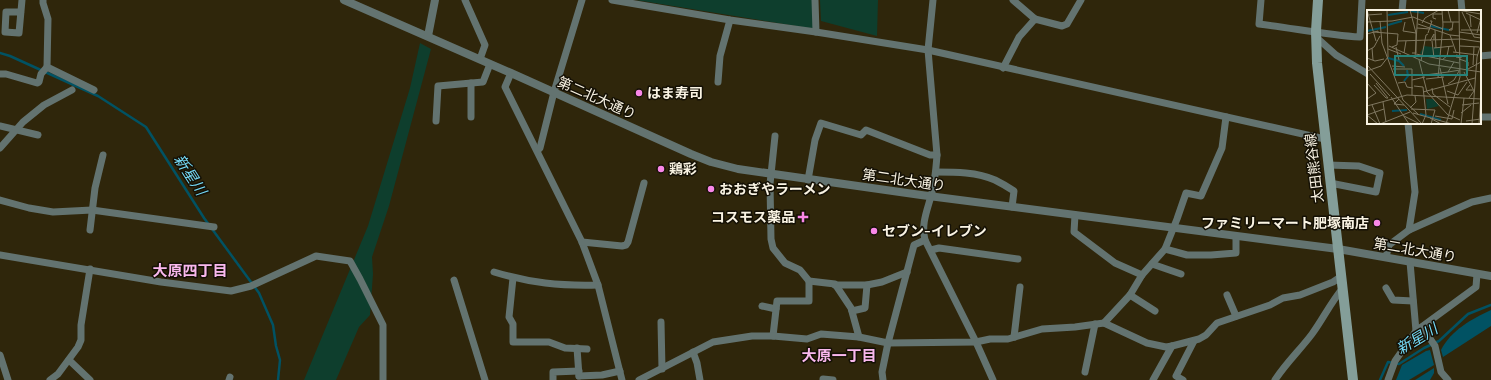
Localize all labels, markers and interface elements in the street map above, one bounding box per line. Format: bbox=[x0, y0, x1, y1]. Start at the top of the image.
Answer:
inset map bbox=[1367, 10, 1481, 124]
street label: 第二北大通り bbox=[555, 72, 639, 123]
place label: はま寿司 bbox=[647, 83, 703, 102]
marker: はま寿司 bbox=[634, 88, 644, 98]
street label: 太田熊谷線 bbox=[1300, 132, 1327, 204]
water label: 新星川 bbox=[170, 150, 213, 200]
place label: 鶏彩 bbox=[669, 159, 697, 178]
marker: 鶏彩 bbox=[656, 164, 666, 174]
street label: 第二北大通り bbox=[861, 164, 947, 195]
place label: おおぎやラーメン bbox=[719, 179, 830, 198]
marker: おおぎやラーメン bbox=[706, 184, 716, 194]
place label: コスモス薬品 bbox=[711, 207, 795, 226]
marker: コスモス薬品 bbox=[798, 212, 808, 222]
place label: ファミリーマート肥塚南店 bbox=[1201, 213, 1369, 232]
marker: ファミリーマート肥塚南店 bbox=[1372, 218, 1382, 228]
place label: セブン-イレブン bbox=[882, 221, 987, 240]
marker: セブン-イレブン bbox=[869, 226, 879, 236]
street label: 第二北大通り bbox=[1372, 233, 1458, 266]
district label: 大原四丁目 bbox=[152, 260, 228, 280]
water label: 新星川 bbox=[1392, 317, 1443, 358]
district label: 大原一丁目 bbox=[801, 345, 877, 365]

